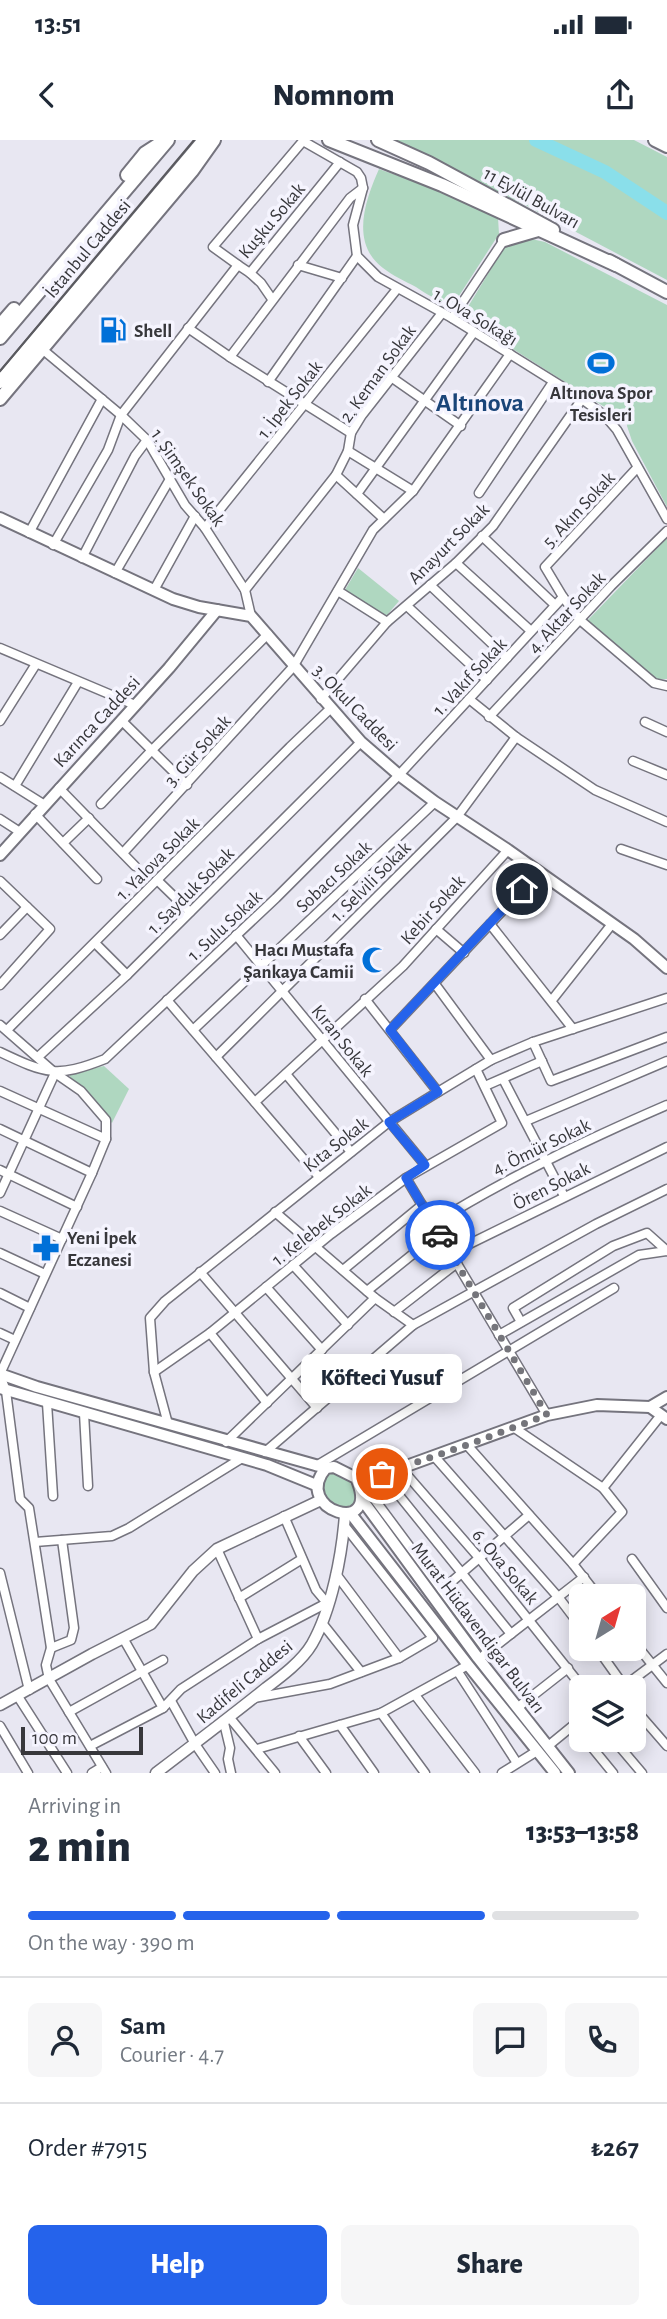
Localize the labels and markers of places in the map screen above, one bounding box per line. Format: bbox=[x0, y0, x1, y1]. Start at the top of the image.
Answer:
fuel station icon: Shell bbox=[98, 315, 128, 345]
place label: Shell bbox=[134, 322, 172, 341]
sports icon: Altınova Spor Tesisleri bbox=[586, 348, 616, 378]
place label: Altınova Spor Tesisleri bbox=[550, 384, 653, 425]
pin bbox=[492, 859, 552, 919]
place label: Hacı Mustafa Şankaya Camii bbox=[243, 941, 354, 982]
mosque icon: Hacı Mustafa Şankaya Camii bbox=[360, 945, 390, 975]
place label: Yeni İpek Eczanesi bbox=[67, 1227, 137, 1270]
pharmacy icon: Yeni İpek Eczanesi bbox=[31, 1233, 61, 1263]
callout: Köfteci Yusuf bbox=[302, 1355, 462, 1404]
pin bbox=[352, 1444, 412, 1504]

